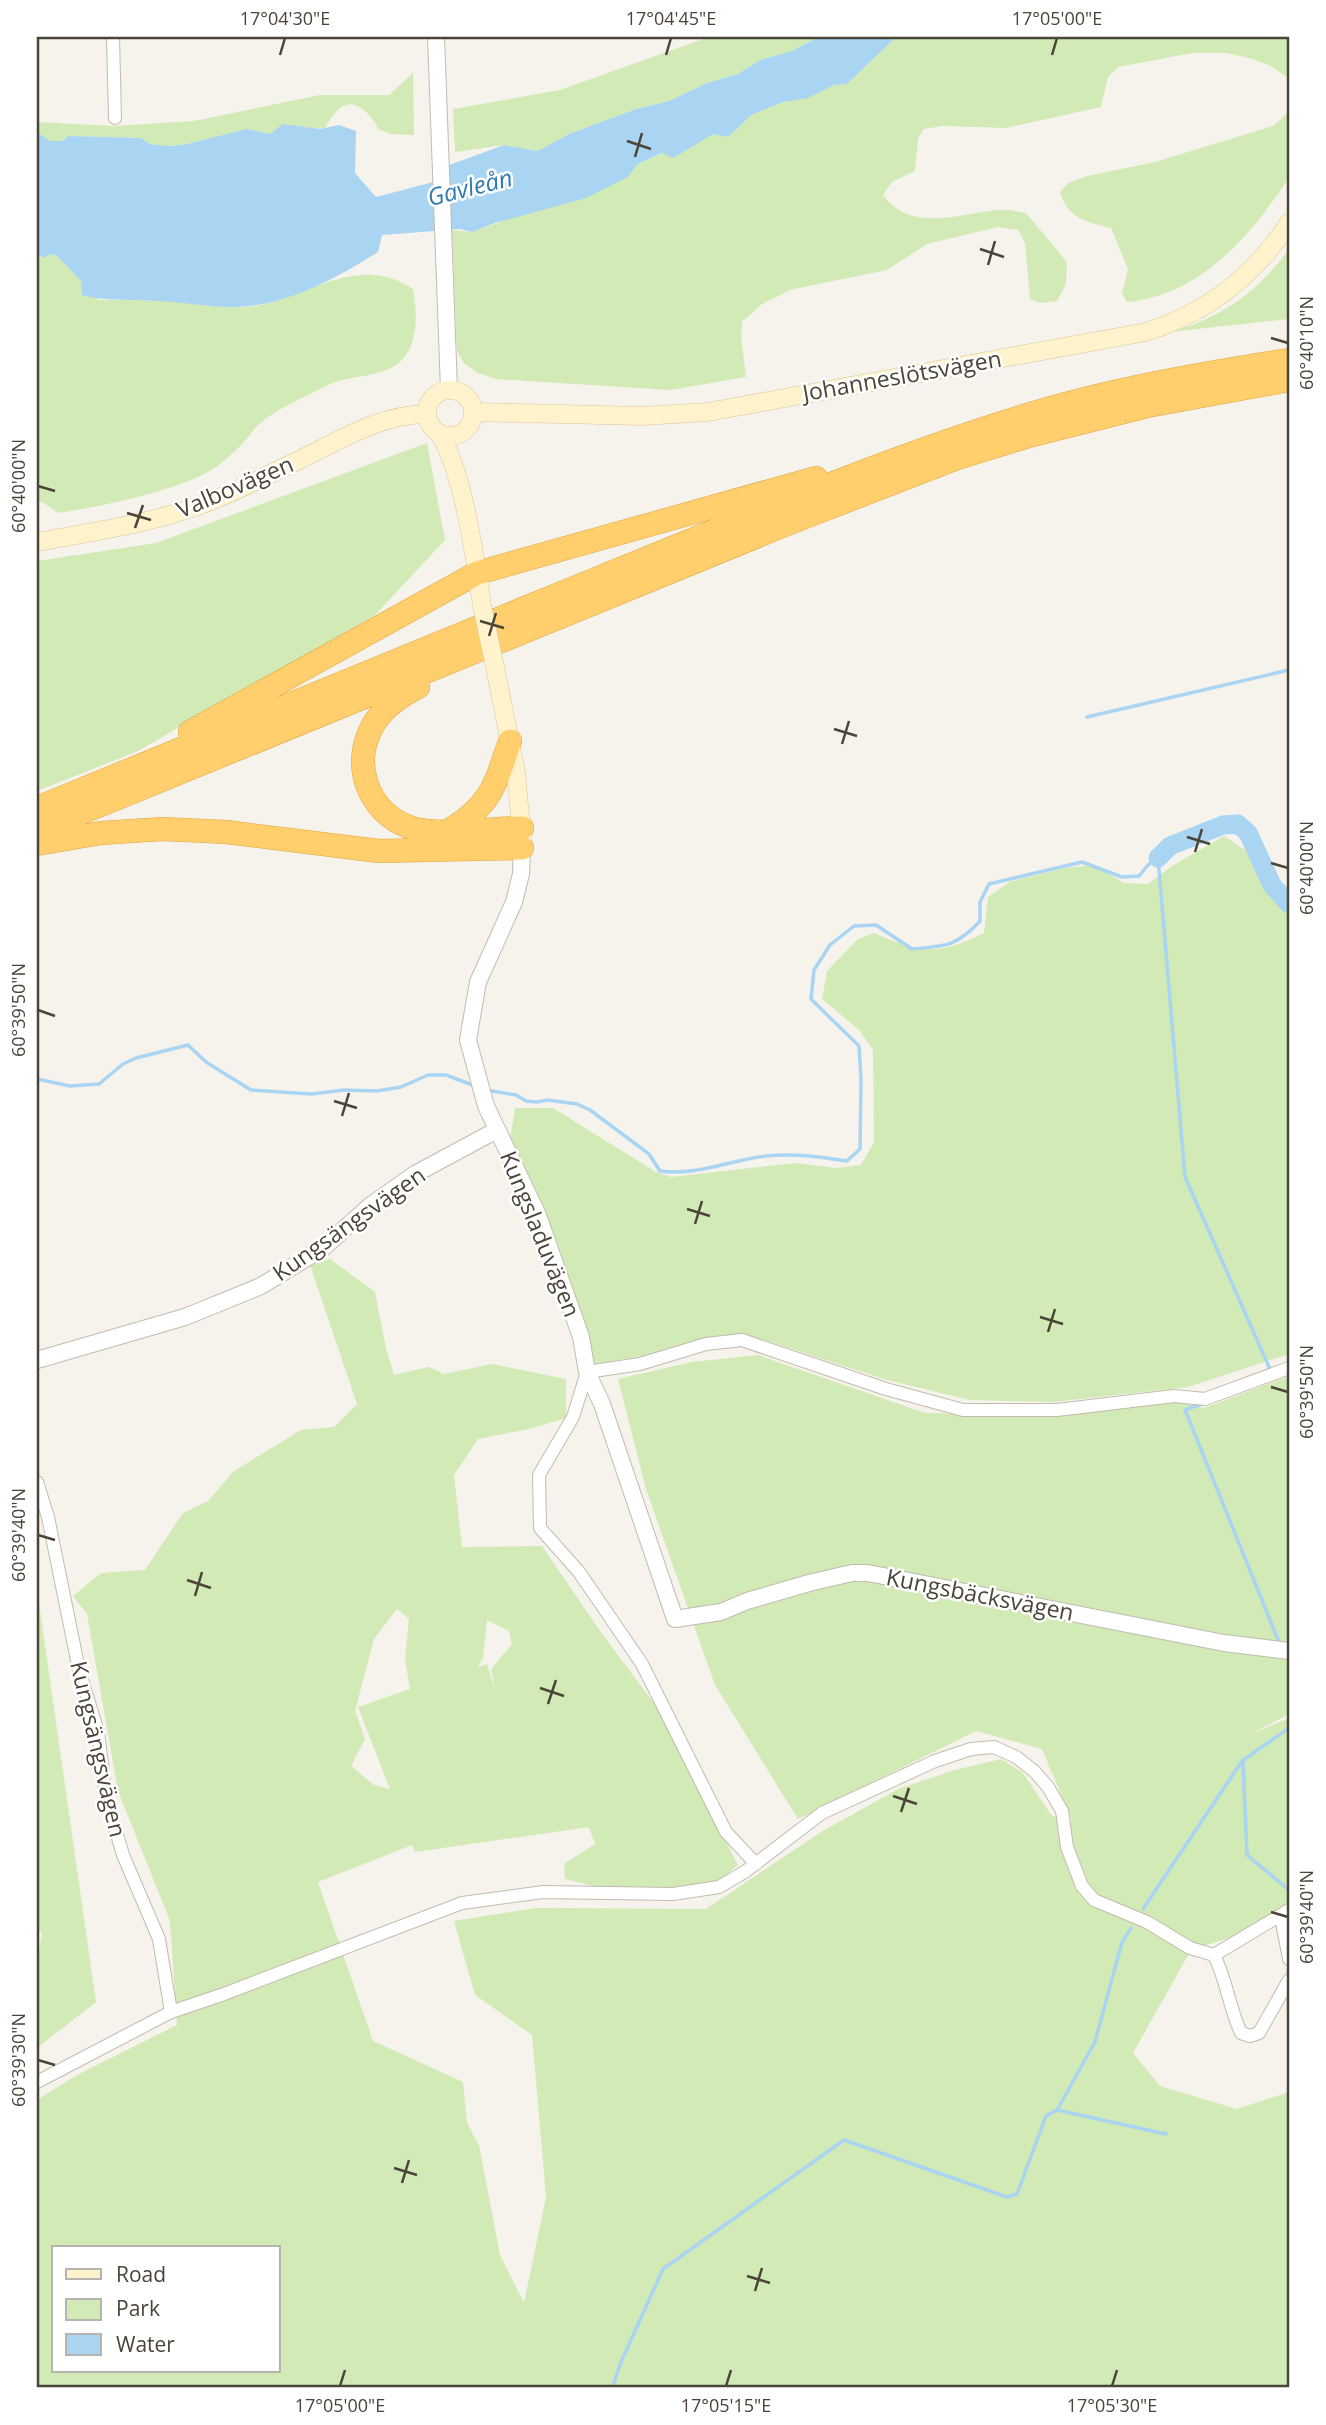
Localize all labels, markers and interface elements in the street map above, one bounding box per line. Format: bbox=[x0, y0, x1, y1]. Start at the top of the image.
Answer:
text: 17°04'30"E bbox=[240, 6, 330, 30]
text: 17°04'45"E bbox=[626, 6, 716, 30]
text: 17°05'00"E bbox=[1012, 6, 1102, 30]
water label: Gavleån bbox=[424, 160, 516, 213]
text: 60°40'10"N bbox=[1294, 296, 1318, 390]
street label: Johanneslötsvägen bbox=[798, 342, 1004, 409]
text: 60°40'00"N bbox=[6, 439, 30, 533]
street label: Valbovägen bbox=[171, 447, 298, 525]
text: 60°40'00"N bbox=[1294, 821, 1318, 915]
text: 60°39'50"N bbox=[6, 963, 30, 1057]
street label: Kungsladuvägen bbox=[493, 1146, 589, 1321]
street label: Kungsängsvägen bbox=[266, 1158, 431, 1288]
text: 60°39'50"N bbox=[1294, 1345, 1318, 1439]
text: 60°39'40"N bbox=[6, 1488, 30, 1582]
street label: Kungsbäcksvägen bbox=[884, 1560, 1077, 1628]
street label: Kungsängsvägen bbox=[63, 1658, 135, 1840]
text: 60°39'40"N bbox=[1294, 1870, 1318, 1964]
text: 60°39'30"N bbox=[6, 2013, 30, 2107]
legend bbox=[52, 2246, 280, 2372]
text: Road bbox=[116, 2260, 166, 2288]
text: Park bbox=[116, 2294, 160, 2322]
text: Water bbox=[116, 2330, 175, 2358]
text: 17°05'00"E bbox=[295, 2393, 385, 2417]
text: 17°05'15"E bbox=[681, 2393, 771, 2417]
text: 17°05'30"E bbox=[1067, 2393, 1157, 2417]

